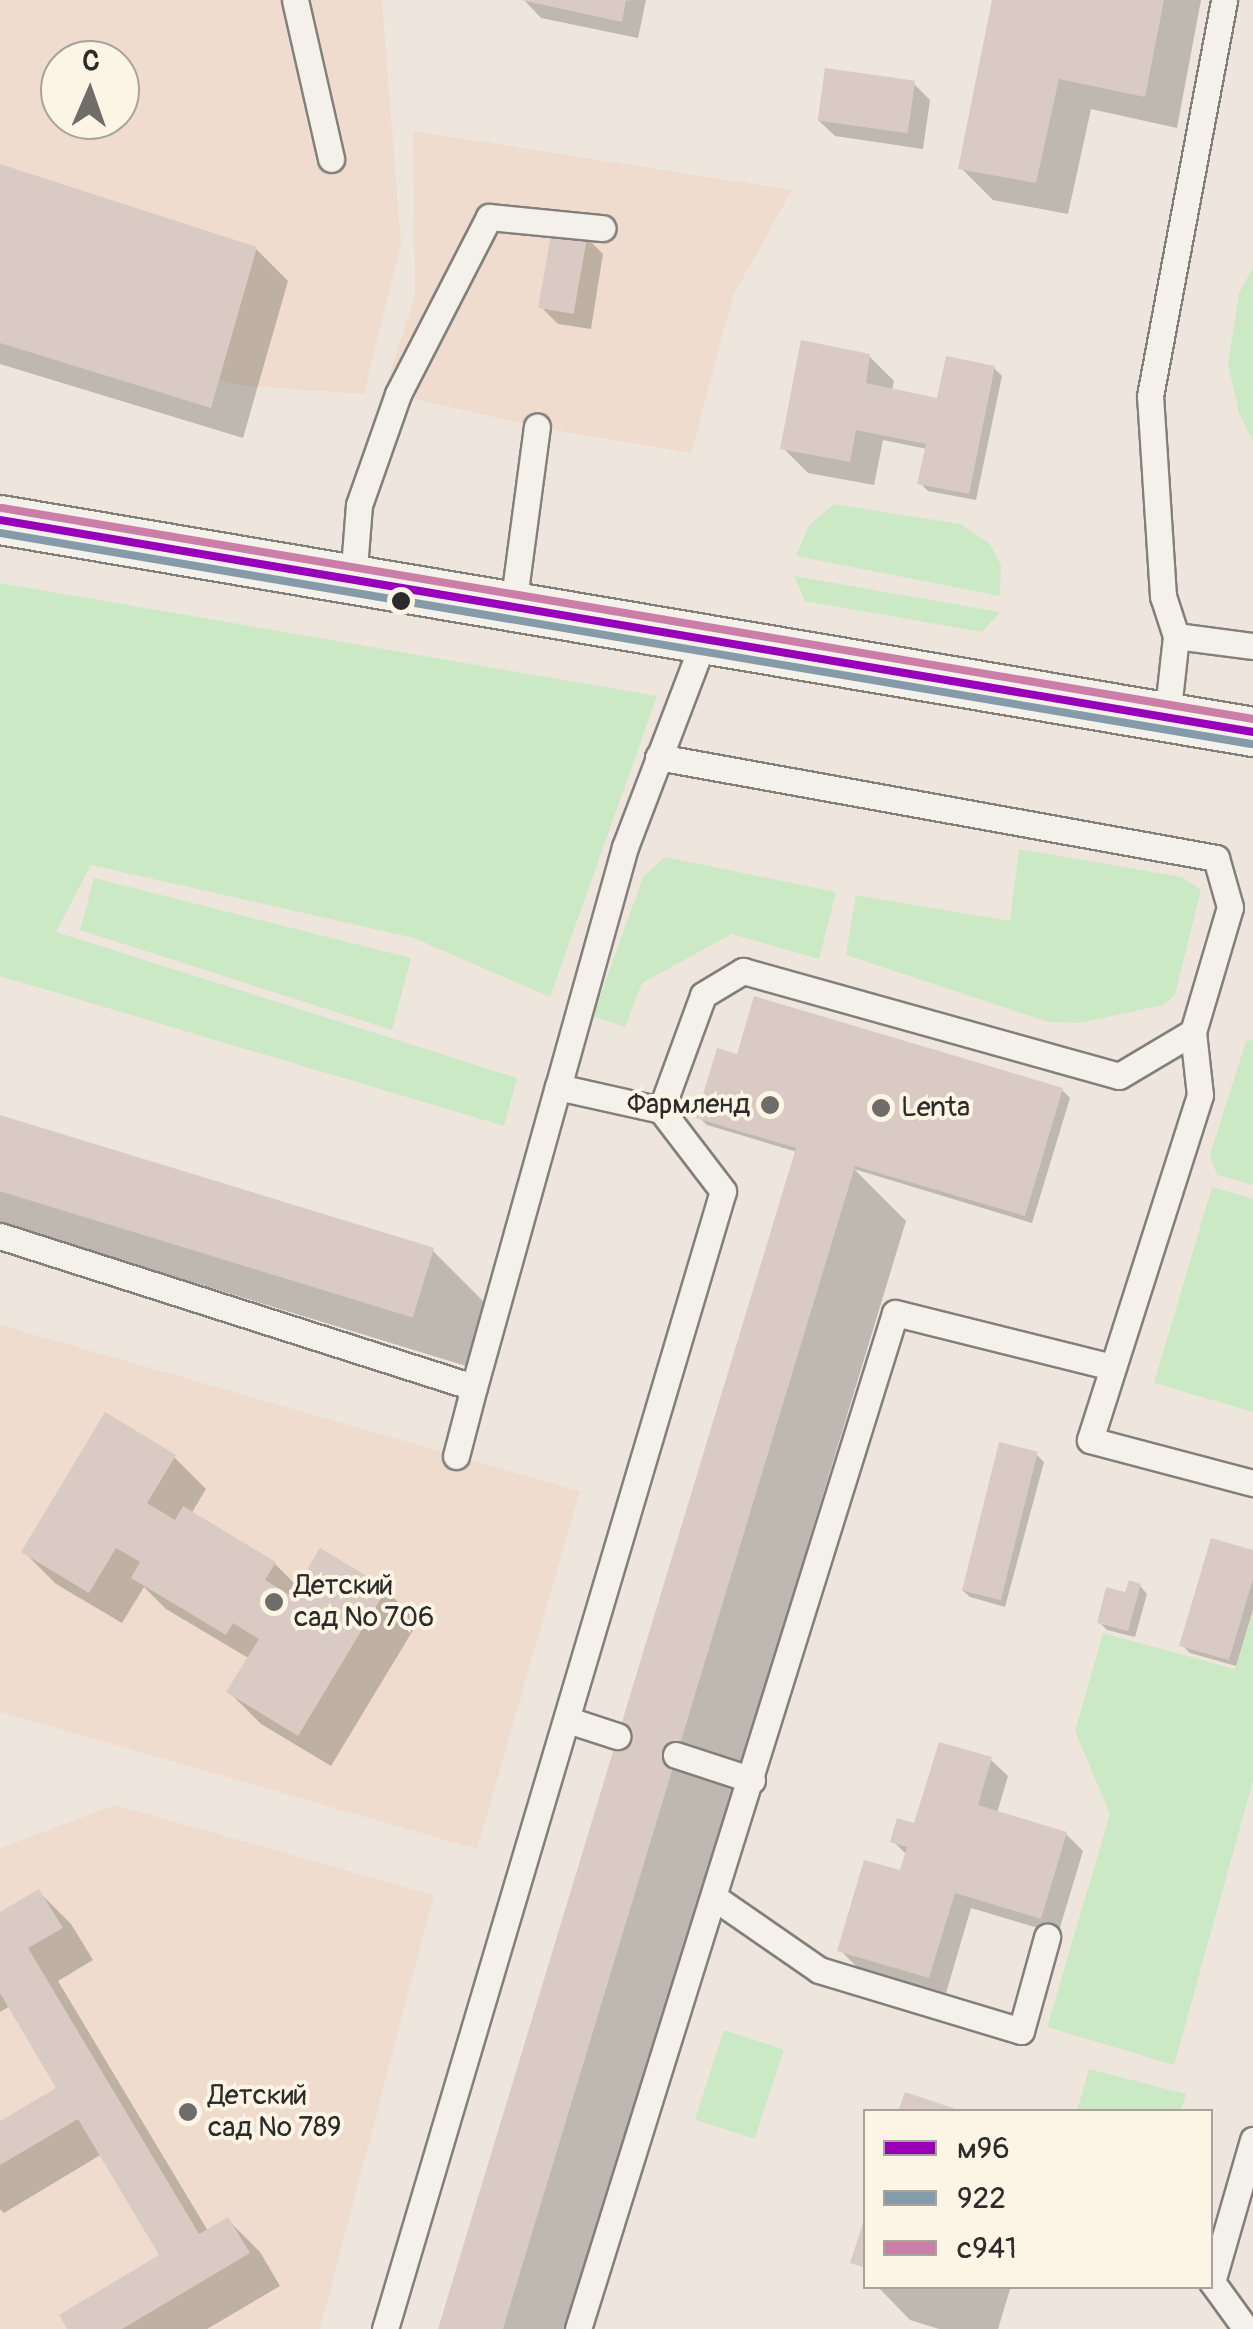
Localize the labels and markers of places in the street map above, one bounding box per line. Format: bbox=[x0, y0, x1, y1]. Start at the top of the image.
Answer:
unlabelled marker bbox=[391, 591, 411, 611]
place label: Фармленд bbox=[627, 1088, 750, 1122]
place label: Lenta bbox=[901, 1091, 970, 1125]
marker: Фармленд bbox=[759, 1094, 781, 1116]
marker: Lenta bbox=[870, 1097, 892, 1119]
place label: Детский сад № 706 bbox=[294, 1569, 434, 1635]
marker: Детский сад № 706 bbox=[263, 1591, 285, 1613]
place label: Детский сад № 789 bbox=[208, 2079, 342, 2145]
marker: Детский сад № 789 bbox=[177, 2101, 199, 2123]

